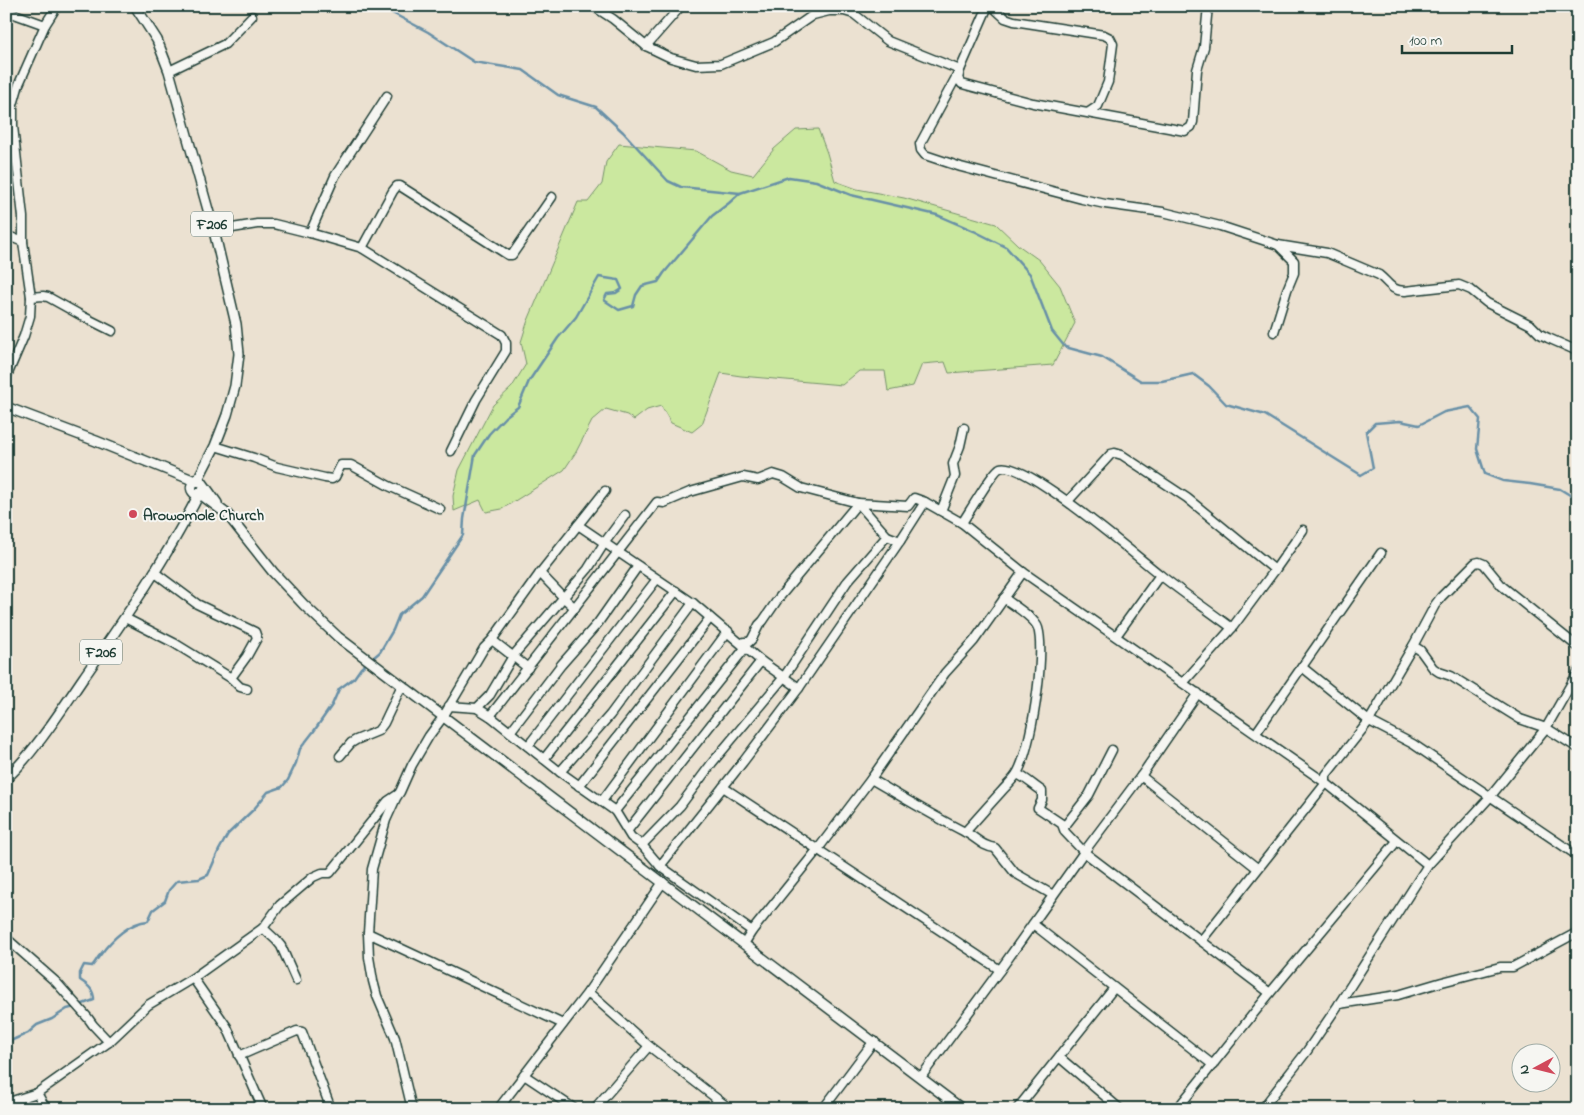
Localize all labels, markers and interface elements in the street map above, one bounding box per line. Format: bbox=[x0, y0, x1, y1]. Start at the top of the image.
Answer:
scale bar bbox=[1402, 22, 1512, 54]
text: 100 m bbox=[1409, 30, 1442, 52]
road number: F206 bbox=[191, 212, 233, 236]
place label: Arowomole Church bbox=[143, 504, 264, 528]
marker: Arowomole Church bbox=[127, 508, 139, 520]
road number: F206 bbox=[80, 640, 122, 664]
north arrow bbox=[1512, 1042, 1562, 1092]
text: N bbox=[1514, 1063, 1536, 1075]

